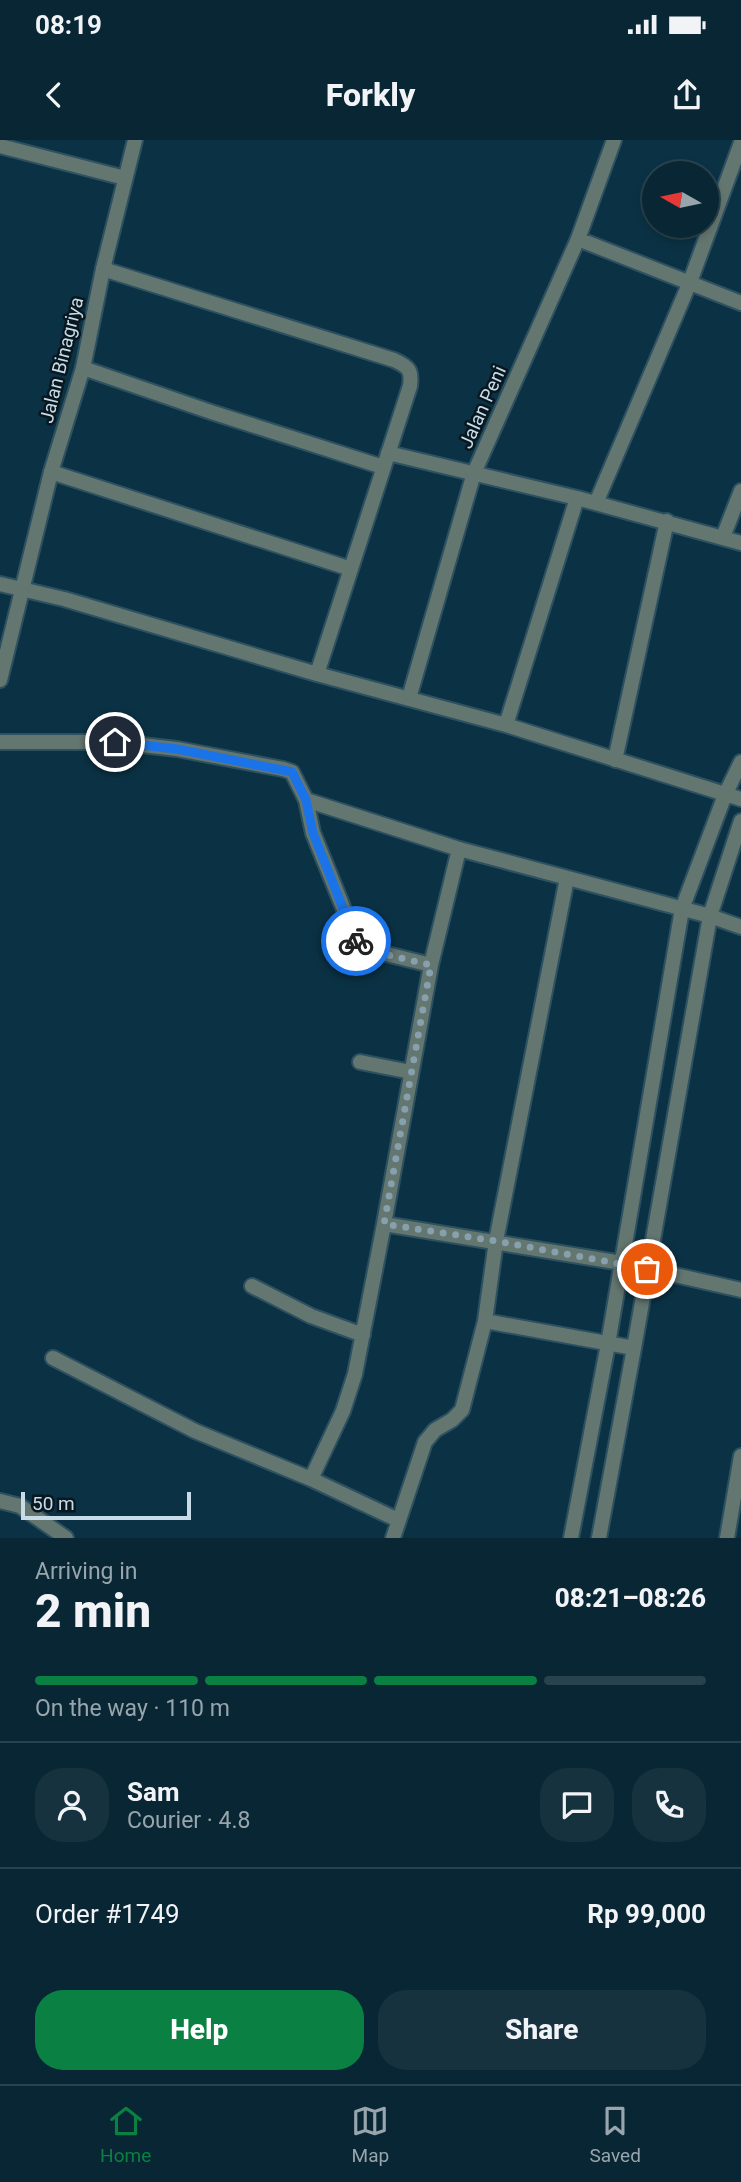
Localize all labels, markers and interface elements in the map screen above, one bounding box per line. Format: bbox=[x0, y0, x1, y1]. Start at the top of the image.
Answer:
text: 08:19 bbox=[35, 10, 102, 40]
icon: back bbox=[35, 76, 73, 114]
text: Forkly bbox=[326, 76, 415, 114]
icon: share bbox=[668, 76, 706, 114]
north arrow bbox=[642, 161, 719, 238]
map controls bbox=[642, 161, 719, 238]
street label: Jalan Binagriya bbox=[35, 295, 88, 426]
street label: Jalan Peni bbox=[454, 362, 511, 452]
pin bbox=[85, 712, 145, 772]
icon: home bbox=[96, 723, 134, 761]
courier bbox=[321, 906, 391, 976]
icon: bike bbox=[337, 922, 375, 960]
pin bbox=[617, 1239, 677, 1299]
icon: bag bbox=[628, 1250, 666, 1288]
scale bar bbox=[21, 1489, 191, 1521]
text: 50 m bbox=[32, 1492, 75, 1515]
text: Arriving in bbox=[35, 1558, 138, 1585]
text: 08:21–08:26 bbox=[555, 1583, 706, 1613]
text: 2 min bbox=[35, 1584, 151, 1638]
text: On the way · 110 m bbox=[35, 1695, 230, 1722]
button: person bbox=[35, 1768, 109, 1842]
button: chat bbox=[540, 1768, 614, 1842]
button: phone bbox=[632, 1768, 706, 1842]
text: Sam bbox=[127, 1777, 179, 1807]
text: Courier · 4.8 bbox=[127, 1807, 250, 1834]
text: Order #1749 bbox=[35, 1899, 180, 1929]
text: Rp 99,000 bbox=[587, 1899, 706, 1929]
button: Help bbox=[35, 1990, 364, 2070]
button: Share bbox=[378, 1990, 706, 2070]
tab: Home bbox=[100, 2102, 151, 2167]
tab: Map bbox=[351, 2102, 389, 2167]
tab: Saved bbox=[590, 2102, 641, 2167]

